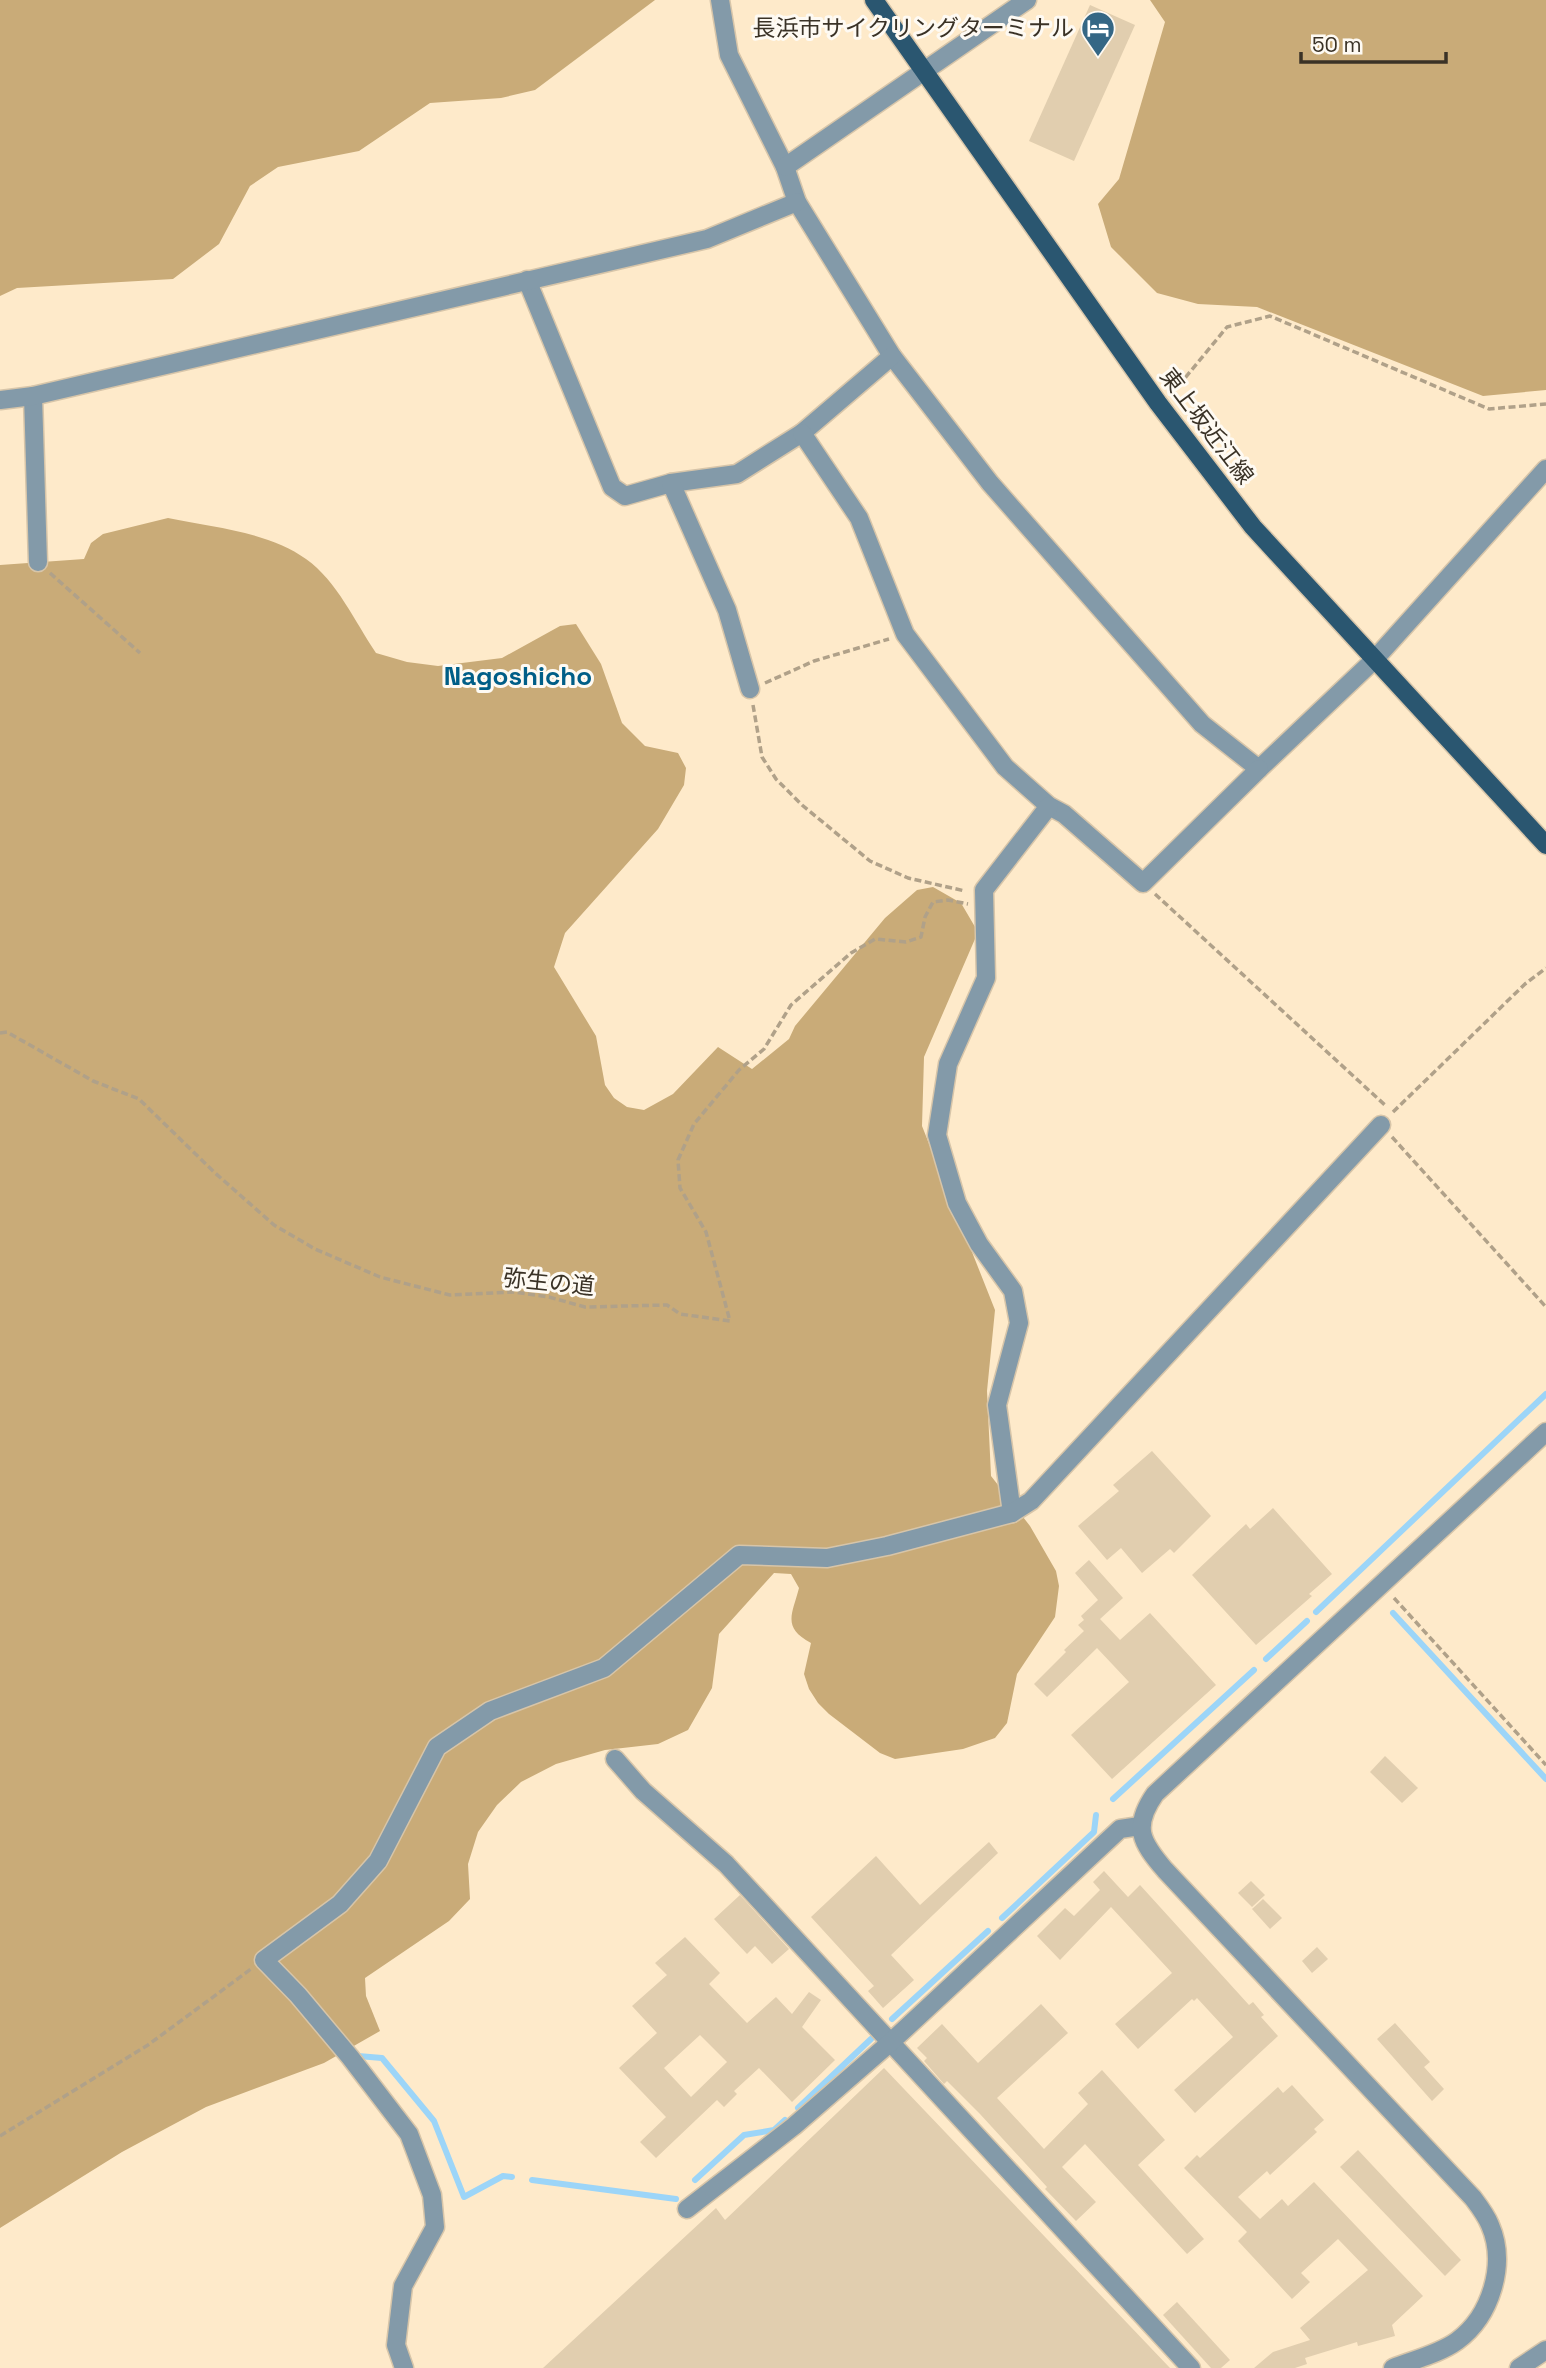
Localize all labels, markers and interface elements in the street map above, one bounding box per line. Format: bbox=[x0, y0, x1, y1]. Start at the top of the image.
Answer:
hotel icon: 長浜市サイクリングターミナル bbox=[1079, 9, 1117, 58]
place label: 長浜市サイクリングターミナル bbox=[752, 13, 1074, 43]
scale bar bbox=[1301, 21, 1446, 65]
text: 50 m bbox=[1312, 31, 1362, 58]
street label: 東上坂近江線 bbox=[1153, 362, 1261, 490]
district label: Nagoshicho bbox=[444, 659, 592, 693]
street label: 弥生の道 bbox=[502, 1262, 596, 1302]

